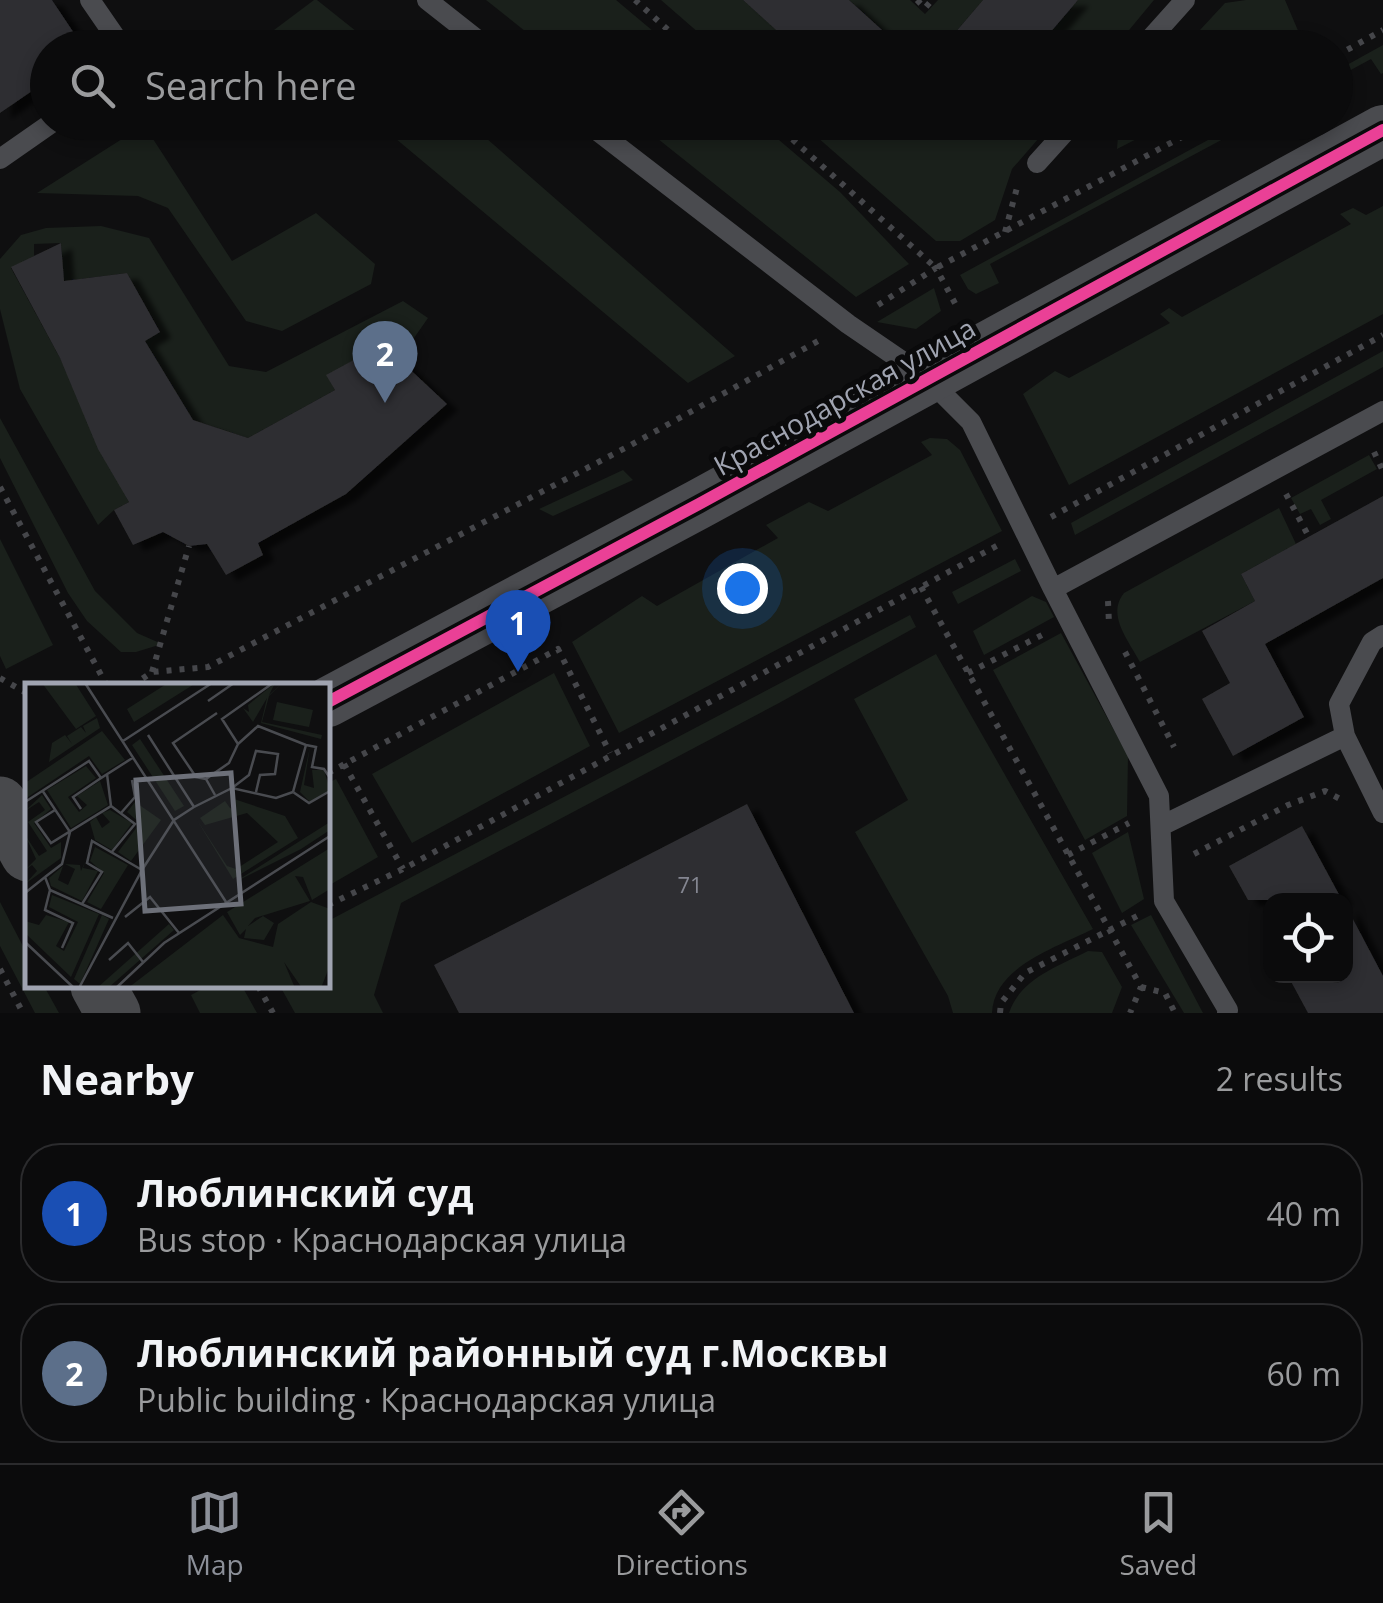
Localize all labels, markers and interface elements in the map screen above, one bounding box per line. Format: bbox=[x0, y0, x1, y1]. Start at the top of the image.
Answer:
search box bbox=[30, 30, 1353, 140]
icon: search bbox=[65, 58, 120, 113]
text: Search here bbox=[145, 59, 357, 111]
street label: Краснодарская улица bbox=[706, 308, 982, 484]
pin: 2 bbox=[352, 320, 418, 403]
your location bbox=[717, 563, 768, 614]
pin: 1 bbox=[486, 590, 550, 672]
inset map bbox=[25, 683, 330, 988]
house number: 71 bbox=[677, 869, 703, 899]
map controls bbox=[1263, 893, 1353, 983]
button: locate bbox=[1263, 893, 1353, 983]
text: Nearby bbox=[40, 1050, 194, 1107]
text: 2 results bbox=[1216, 1057, 1343, 1100]
text: Люблинский суд bbox=[137, 1166, 473, 1218]
text: 1 bbox=[65, 1192, 84, 1235]
text: 40 m bbox=[1266, 1192, 1341, 1235]
text: Bus stop · Краснодарская улица bbox=[137, 1218, 627, 1261]
text: Люблинский районный суд г.Москвы bbox=[137, 1326, 889, 1378]
text: 2 bbox=[65, 1352, 84, 1395]
text: 60 m bbox=[1266, 1352, 1341, 1395]
text: Public building · Краснодарская улица bbox=[137, 1378, 716, 1421]
tab: Map bbox=[186, 1485, 244, 1583]
tab: Directions bbox=[615, 1485, 748, 1583]
tab: Saved bbox=[1119, 1485, 1197, 1583]

